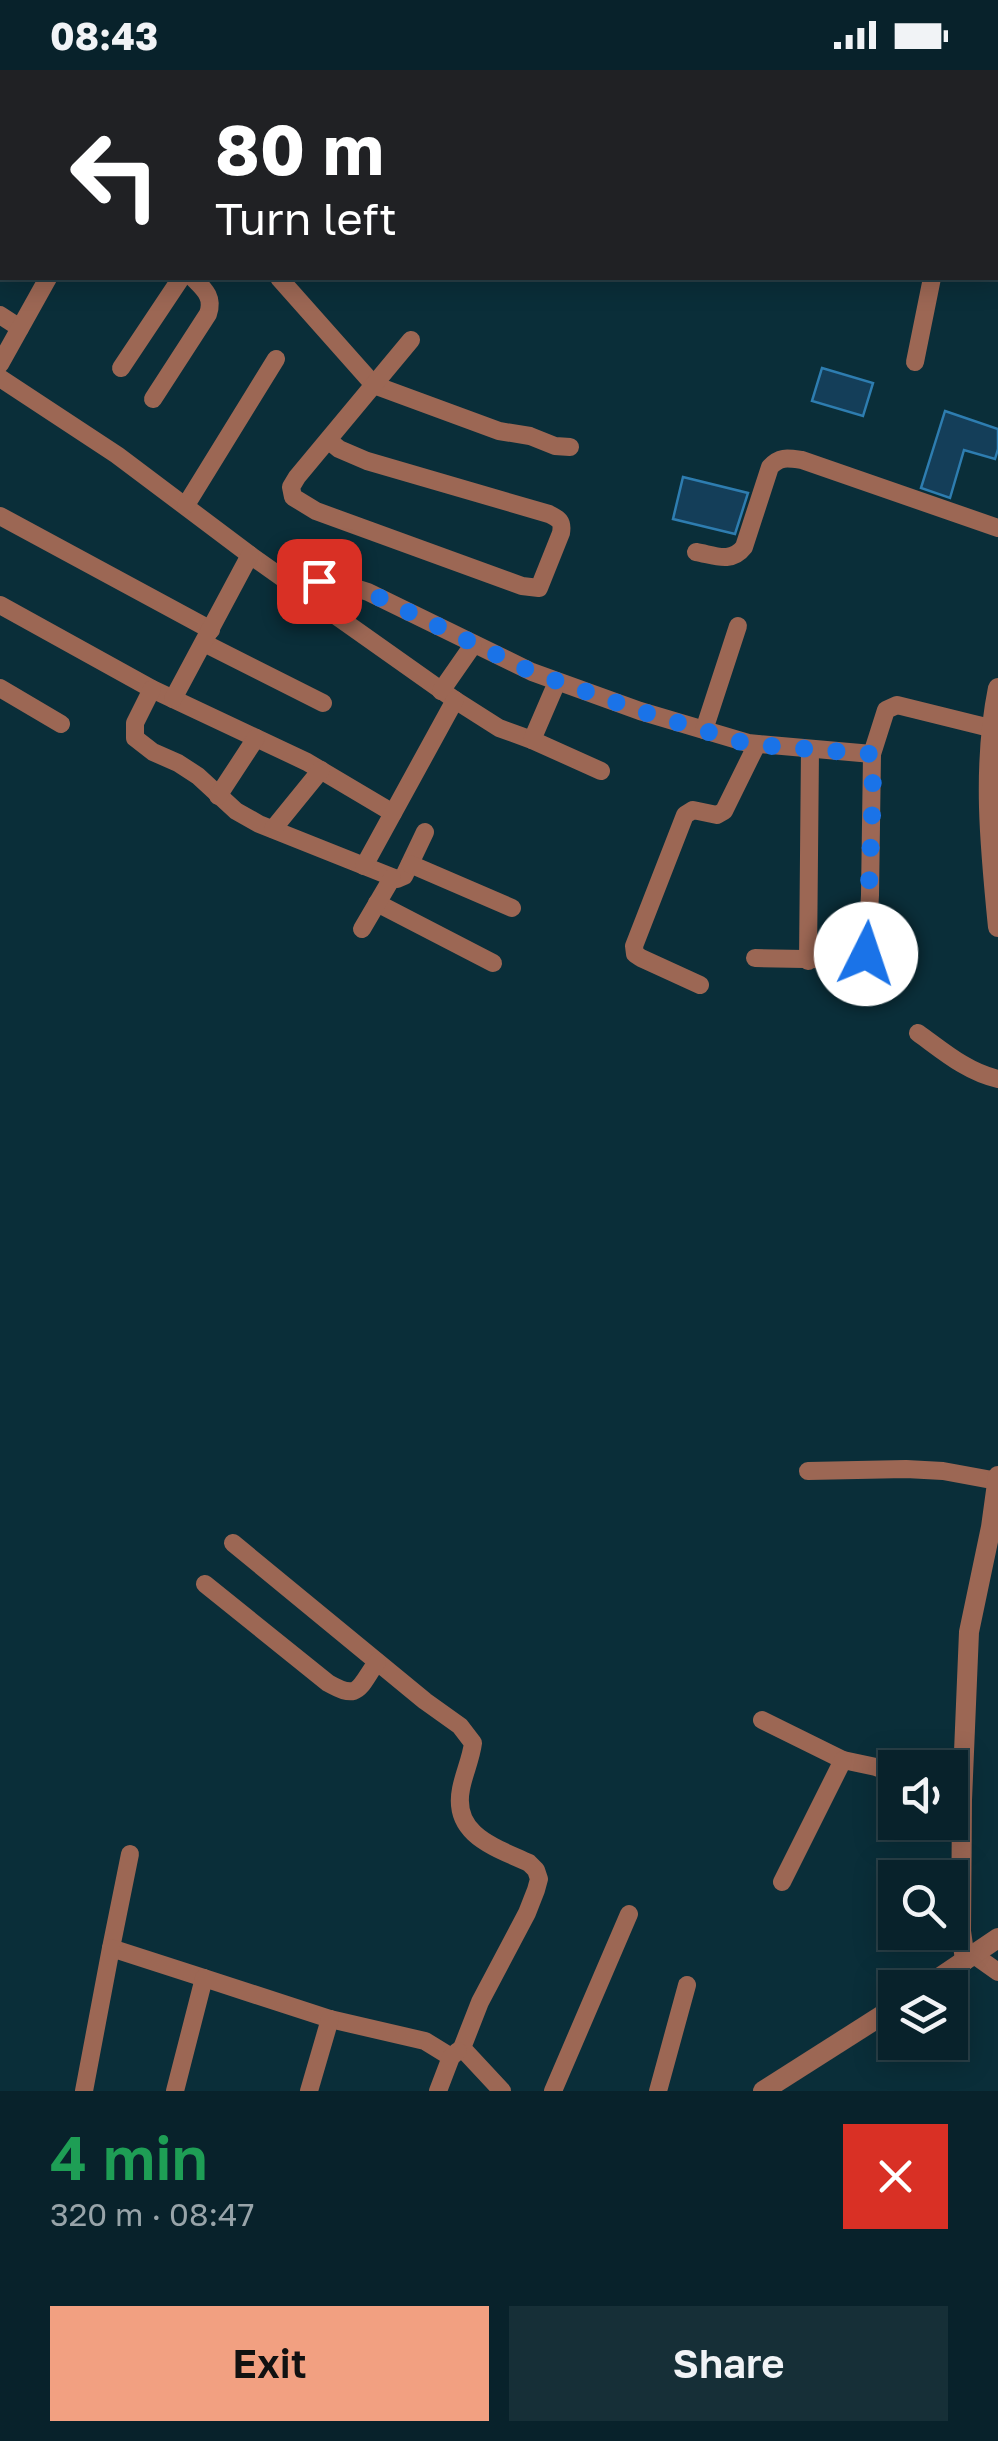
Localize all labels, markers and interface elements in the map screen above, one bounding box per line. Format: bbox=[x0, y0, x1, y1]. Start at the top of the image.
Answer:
text: 08:43 bbox=[50, 13, 158, 58]
text: 80 m bbox=[215, 106, 384, 190]
icon: left bbox=[50, 110, 180, 240]
text: Turn left bbox=[215, 191, 397, 245]
pin bbox=[277, 539, 362, 624]
icon: arrive bbox=[292, 554, 347, 609]
position arrow bbox=[814, 902, 918, 1006]
map controls bbox=[878, 1750, 968, 2060]
button: sound bbox=[878, 1750, 968, 1840]
button: search bbox=[878, 1860, 968, 1950]
button: layers bbox=[878, 1970, 968, 2060]
text: 4 min bbox=[50, 2121, 208, 2193]
button: close bbox=[843, 2124, 948, 2229]
text: 320 m · 08:47 bbox=[50, 2195, 254, 2233]
button: Exit bbox=[50, 2306, 489, 2421]
button: Share bbox=[509, 2306, 948, 2421]

